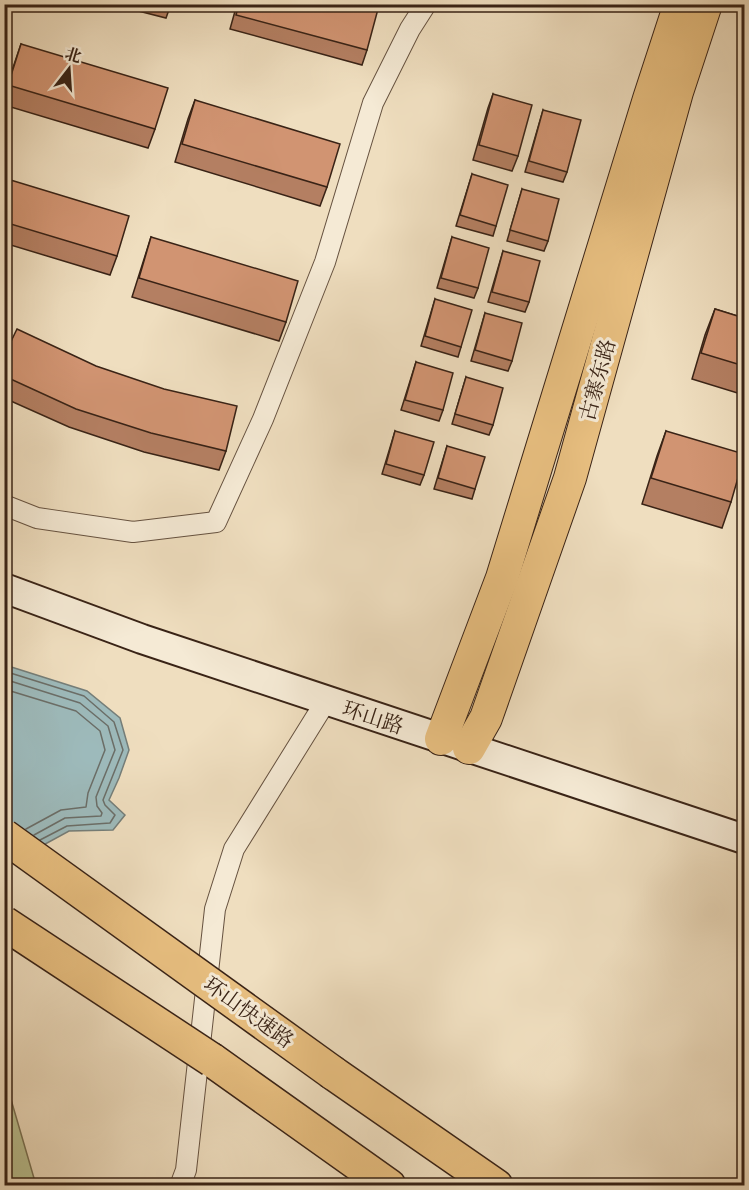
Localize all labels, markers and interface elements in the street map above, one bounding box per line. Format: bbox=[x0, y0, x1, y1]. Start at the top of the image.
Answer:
north arrow bbox=[39, 39, 99, 99]
text: 北 bbox=[62, 41, 85, 68]
street label: 古寨东路 bbox=[571, 335, 623, 425]
street label: 环山路 bbox=[338, 693, 408, 741]
street label: 环山快速路 bbox=[197, 969, 301, 1055]

